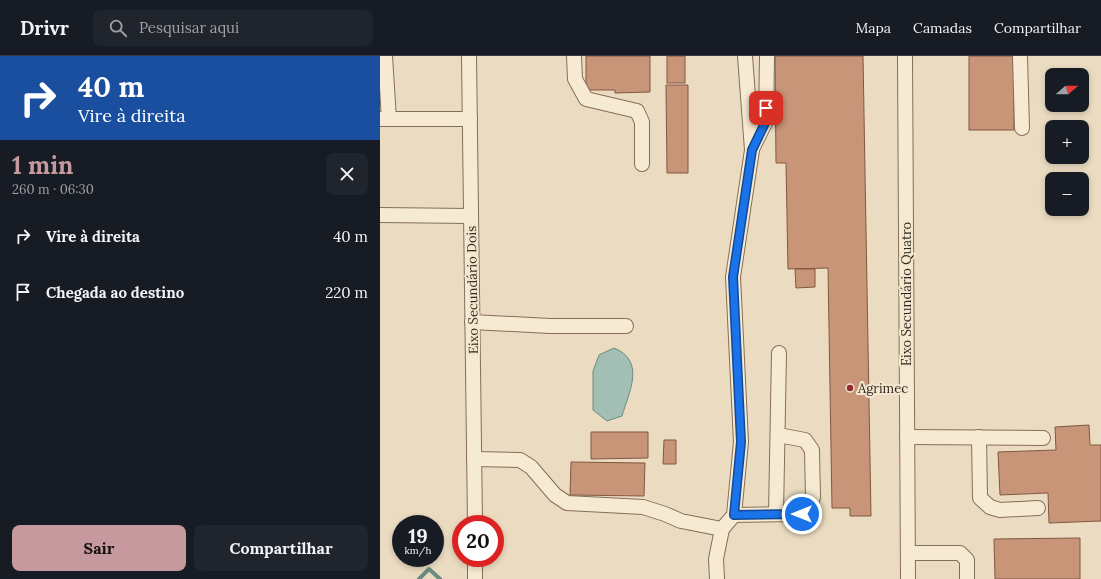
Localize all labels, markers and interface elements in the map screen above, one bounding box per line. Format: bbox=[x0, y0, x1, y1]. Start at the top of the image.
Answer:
search box bbox=[93, 10, 373, 46]
text: Drivr bbox=[20, 16, 69, 40]
icon: search bbox=[107, 17, 129, 39]
text: Pesquisar aqui bbox=[139, 18, 239, 37]
text: Mapa bbox=[855, 19, 891, 37]
text: Camadas bbox=[913, 19, 972, 37]
text: Compartilhar bbox=[994, 19, 1081, 37]
north arrow bbox=[1045, 68, 1089, 112]
map controls bbox=[1045, 68, 1089, 216]
text: 40 m bbox=[78, 69, 144, 105]
icon: right bbox=[12, 72, 64, 124]
pin bbox=[749, 91, 783, 125]
icon: arrive bbox=[755, 97, 777, 119]
text: Vire à direita bbox=[78, 104, 186, 127]
button: + bbox=[1045, 120, 1089, 164]
text: 1 min bbox=[12, 150, 73, 181]
button: close bbox=[326, 153, 368, 195]
button: − bbox=[1045, 172, 1089, 216]
text: 260 m · 06:30 bbox=[12, 181, 94, 198]
street label: Eixo Secundário Quatro bbox=[898, 222, 915, 366]
icon: right bbox=[12, 225, 34, 247]
street label: Eixo Secundário Dois bbox=[463, 226, 482, 354]
text: Vire à direita bbox=[46, 227, 140, 246]
text: 40 m bbox=[333, 227, 368, 246]
icon: arrive bbox=[12, 281, 34, 303]
text: Chegada ao destino bbox=[46, 283, 184, 302]
text: 220 m bbox=[325, 283, 368, 302]
place label: Agrimec bbox=[857, 380, 908, 397]
marker: Agrimec bbox=[845, 383, 855, 393]
position arrow bbox=[781, 493, 823, 535]
speed limit sign: 20 bbox=[452, 515, 504, 567]
text: 19 bbox=[408, 523, 428, 548]
button: Sair bbox=[12, 525, 186, 571]
button: Compartilhar bbox=[194, 525, 368, 571]
text: km/h bbox=[404, 544, 432, 557]

